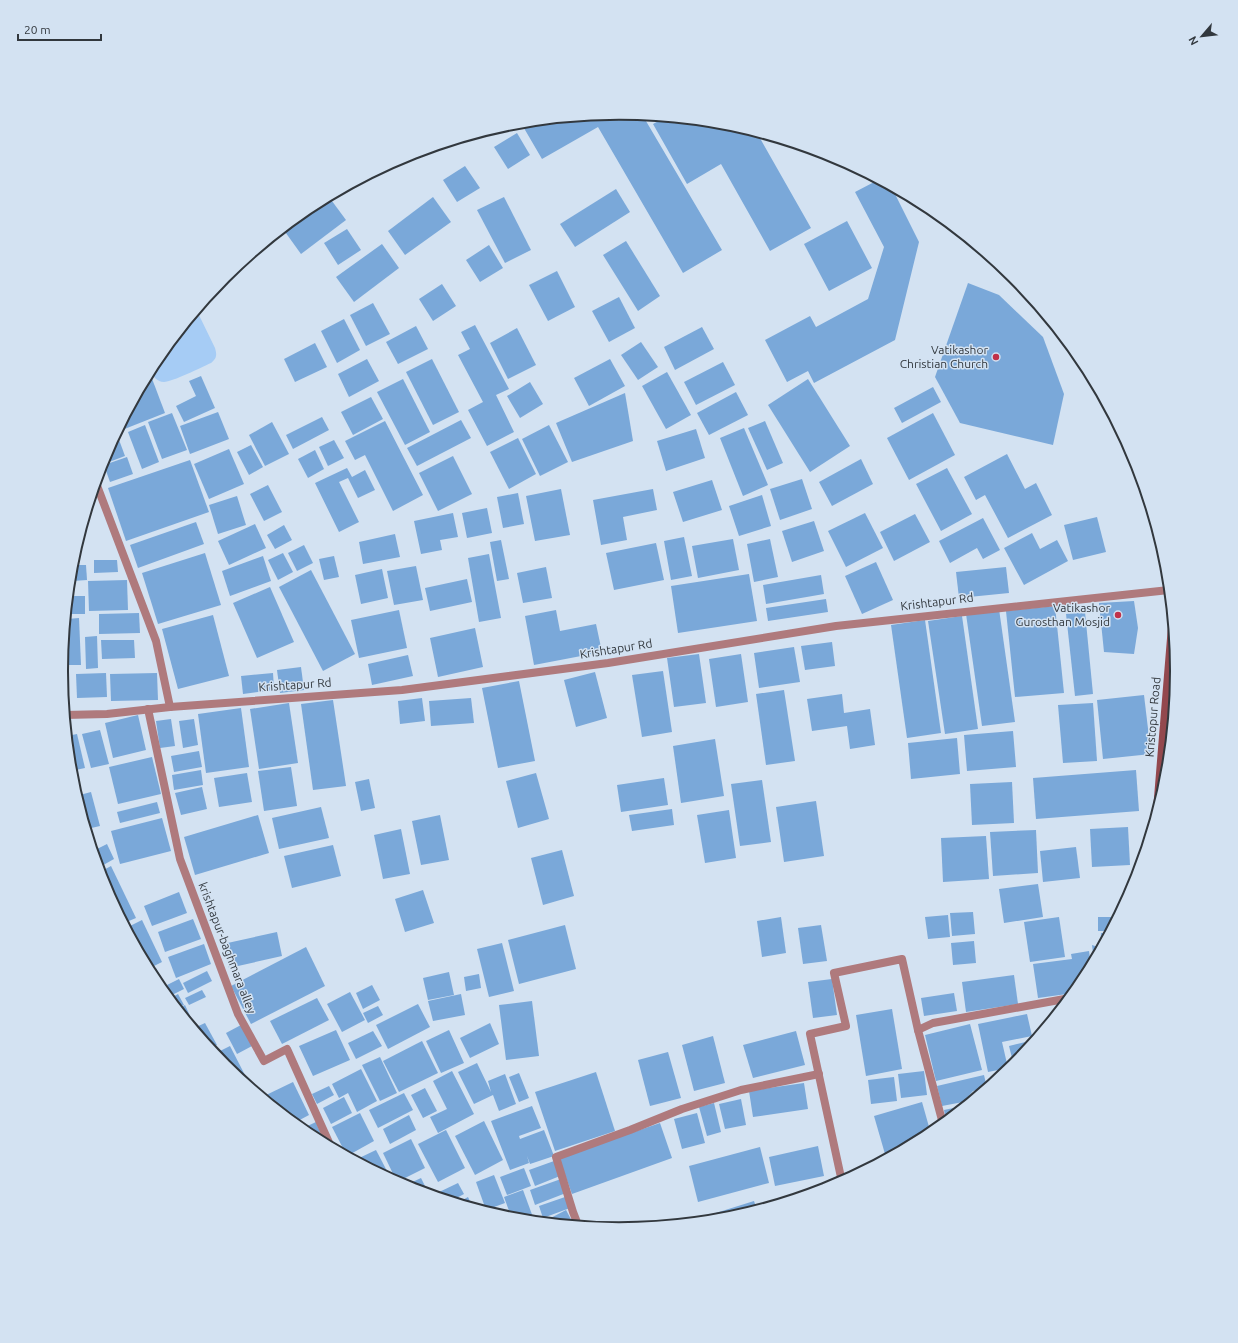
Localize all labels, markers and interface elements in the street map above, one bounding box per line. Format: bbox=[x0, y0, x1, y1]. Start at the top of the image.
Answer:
scale bar bbox=[18, 16, 101, 42]
north arrow bbox=[1182, 16, 1222, 56]
text: 20 m bbox=[24, 23, 51, 36]
text: N bbox=[1186, 34, 1200, 47]
place label: Vatikashor Christian Church bbox=[900, 343, 988, 370]
marker: Vatikashor Christian Church bbox=[991, 352, 1001, 362]
street label: Krishtapur Rd bbox=[900, 591, 974, 612]
place label: Vatikashor Gurosthan Mosjid bbox=[1016, 601, 1110, 628]
marker: Vatikashor Gurosthan Mosjid bbox=[1113, 610, 1123, 620]
street label: Krishtapur Rd bbox=[579, 636, 653, 661]
street label: Krishtapur Rd bbox=[258, 675, 332, 694]
street label: Kristopur Road bbox=[1143, 676, 1162, 758]
street label: krishtapur-baghmara alley bbox=[196, 880, 259, 1016]

